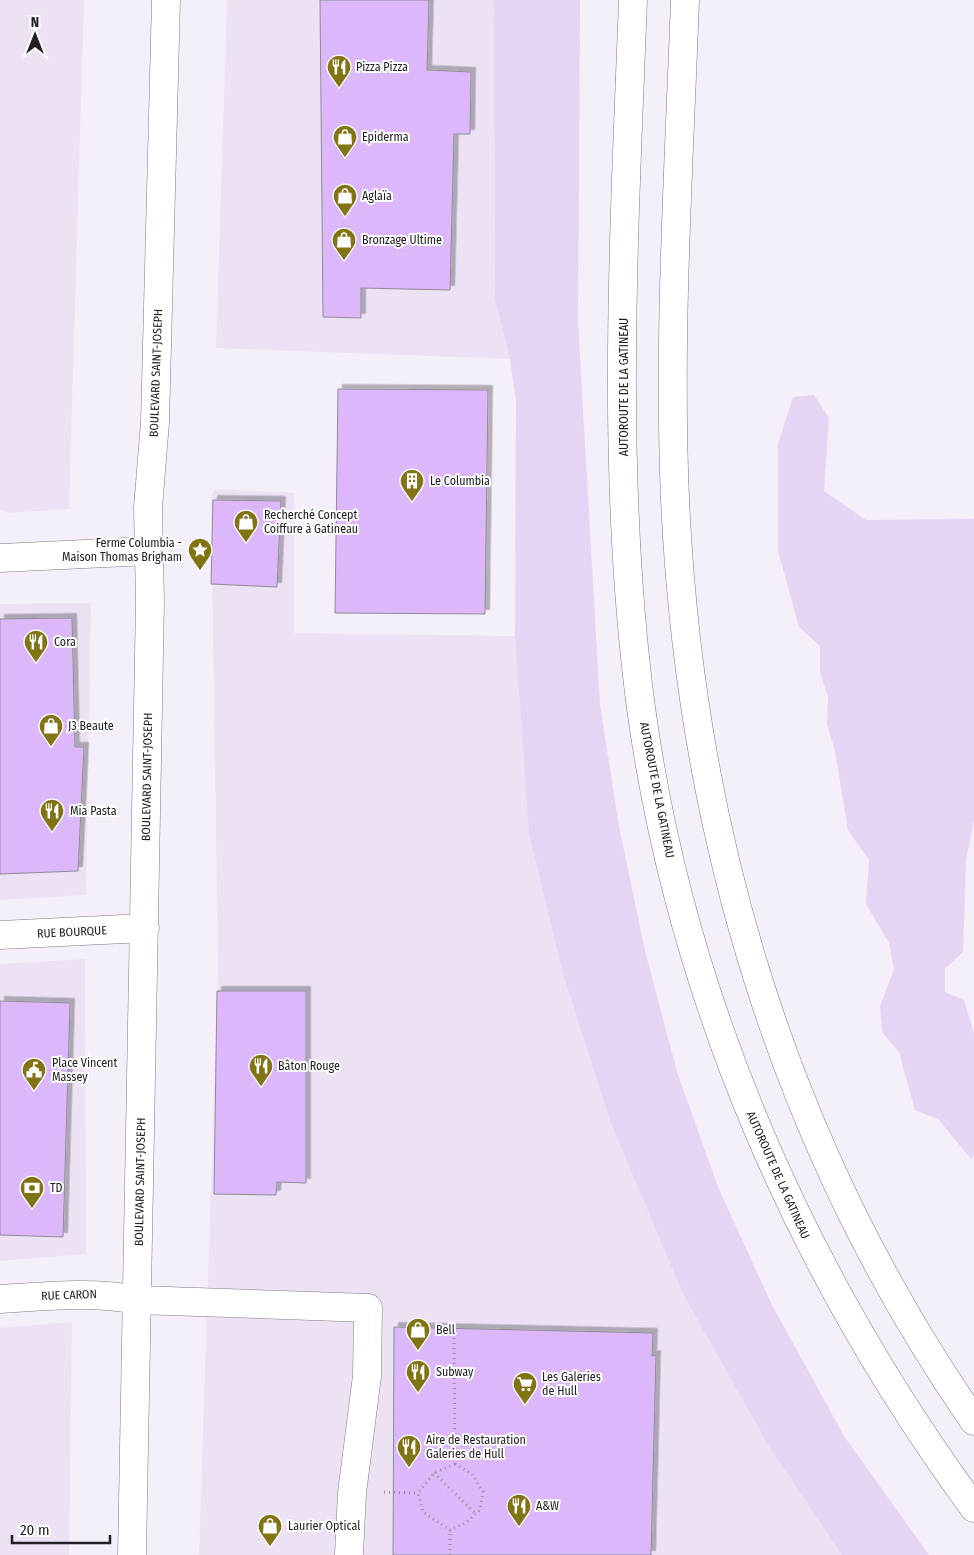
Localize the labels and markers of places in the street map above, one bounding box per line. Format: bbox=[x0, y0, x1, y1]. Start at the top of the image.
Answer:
restaurant icon: Pizza Pizza bbox=[326, 54, 352, 88]
place label: Pizza Pizza bbox=[356, 60, 408, 74]
shop icon: Epiderma bbox=[332, 124, 358, 158]
place label: Epiderma bbox=[362, 130, 409, 144]
shop icon: Aglaïa bbox=[332, 183, 358, 217]
place label: Aglaïa bbox=[362, 189, 392, 203]
shop icon: Bronzage Ultime bbox=[331, 227, 357, 261]
place label: Bronzage Ultime bbox=[362, 233, 442, 247]
building icon: Le Columbia bbox=[399, 468, 425, 502]
place label: Le Columbia bbox=[430, 474, 490, 488]
place label: Recherché Concept Coiffure à Gatineau bbox=[264, 508, 358, 536]
shop icon: Recherché Concept Coiffure à Gatineau bbox=[233, 509, 259, 543]
place label: Ferme Columbia - Maison Thomas Brigham bbox=[62, 536, 182, 564]
place icon: Ferme Columbia - Maison Thomas Brigham bbox=[187, 537, 213, 571]
restaurant icon: Cora bbox=[23, 629, 49, 663]
place label: Cora bbox=[54, 635, 76, 649]
shop icon: J3 Beaute bbox=[38, 713, 64, 747]
place label: J3 Beaute bbox=[68, 719, 114, 733]
restaurant icon: Mia Pasta bbox=[39, 798, 65, 832]
place label: Mia Pasta bbox=[70, 804, 117, 818]
restaurant icon: Bâton Rouge bbox=[248, 1053, 274, 1087]
place label: Place Vincent Massey bbox=[52, 1056, 117, 1084]
public building icon: Place Vincent Massey bbox=[21, 1057, 47, 1091]
place label: Bâton Rouge bbox=[278, 1059, 340, 1073]
bank icon: TD bbox=[19, 1175, 45, 1209]
place label: TD bbox=[50, 1181, 63, 1195]
shop icon: Bell bbox=[405, 1317, 431, 1351]
place label: Bell bbox=[436, 1323, 455, 1337]
restaurant icon: Subway bbox=[405, 1359, 431, 1393]
place label: Subway bbox=[436, 1365, 474, 1379]
place label: Les Galeries de Hull bbox=[542, 1370, 601, 1398]
supermarket icon: Les Galeries de Hull bbox=[512, 1371, 538, 1405]
place label: Aire de Restauration Galeries de Hull bbox=[426, 1433, 526, 1461]
restaurant icon: Aire de Restauration Galeries de Hull bbox=[396, 1434, 422, 1468]
restaurant icon: A&W bbox=[506, 1493, 532, 1527]
place label: A&W bbox=[536, 1499, 559, 1513]
shop icon: Laurier Optical bbox=[257, 1513, 283, 1547]
place label: Laurier Optical bbox=[288, 1519, 360, 1533]

